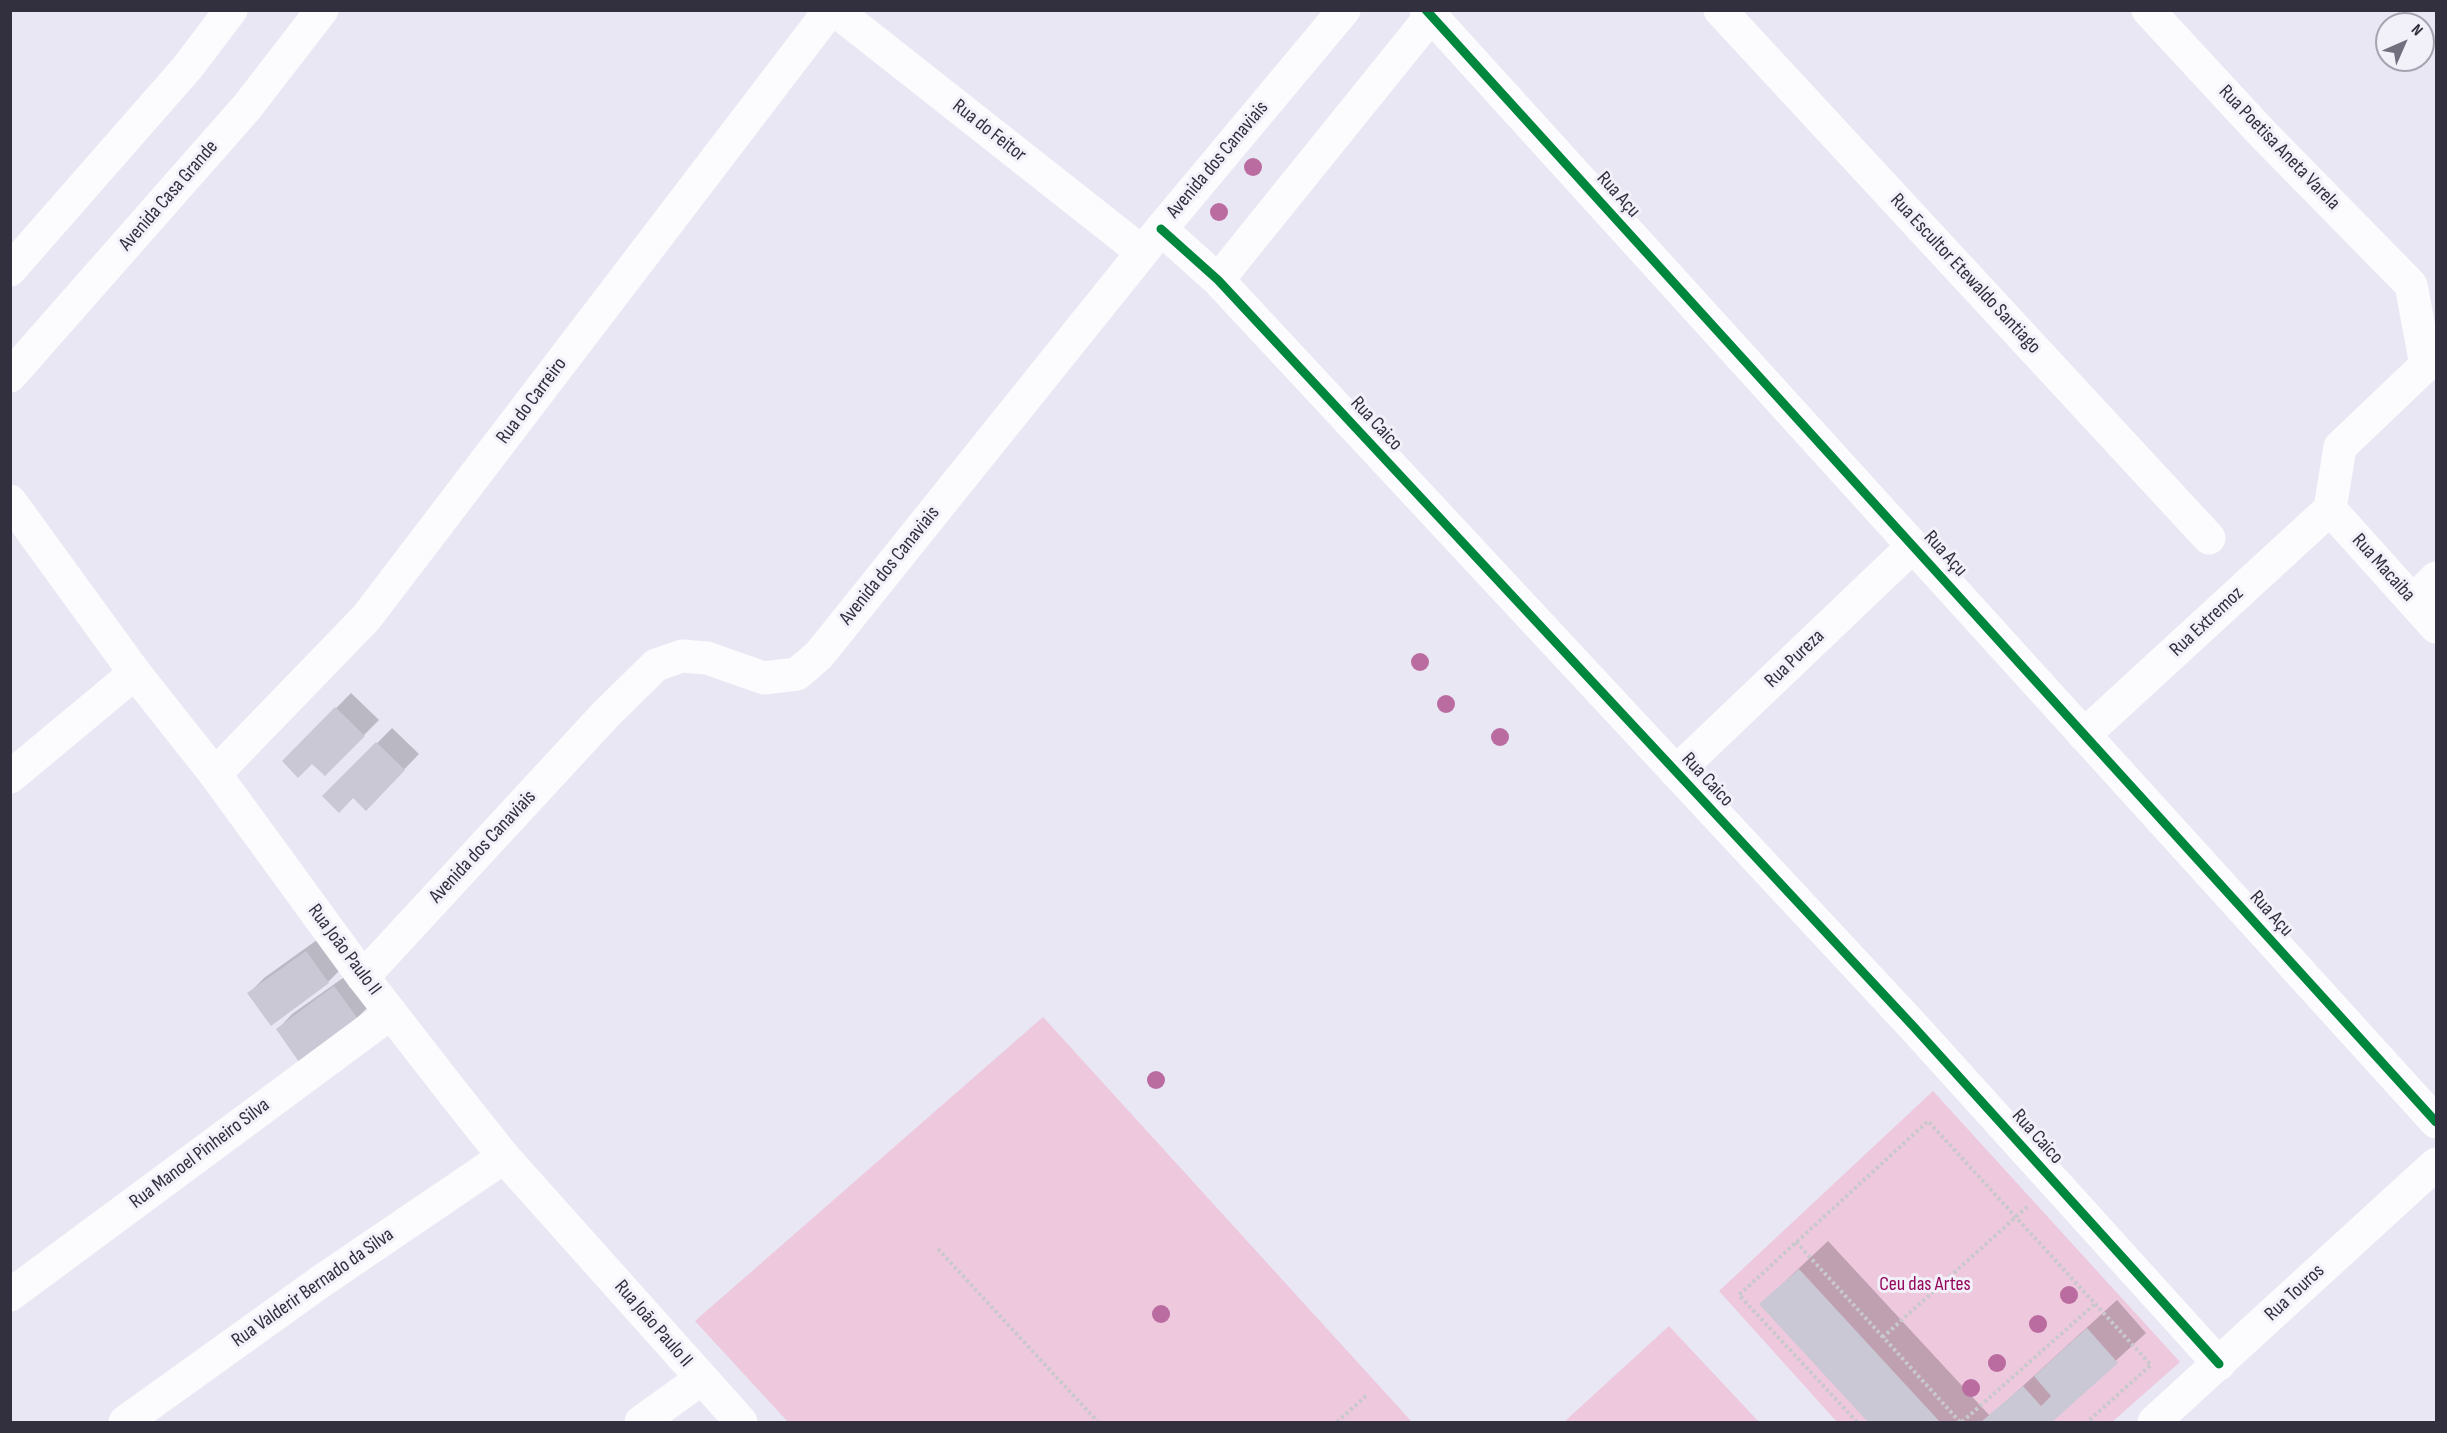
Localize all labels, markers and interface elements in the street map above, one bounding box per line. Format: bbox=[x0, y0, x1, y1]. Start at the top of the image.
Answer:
north arrow bbox=[2375, 12, 2435, 72]
text: N bbox=[2407, 21, 2426, 40]
street label: Rua Poetisa Aneta Varela bbox=[2213, 81, 2345, 215]
street label: Rua do Feitor bbox=[947, 95, 1031, 167]
street label: Avenida dos Canaviais bbox=[1162, 96, 1274, 224]
street label: Avenida Casa Grande bbox=[114, 136, 224, 256]
street label: Rua Açu bbox=[1591, 167, 1645, 223]
street label: Rua Escultor Etewaldo Santiago bbox=[1885, 189, 2045, 359]
street label: Rua do Carreiro bbox=[492, 353, 572, 449]
street label: Rua Caico bbox=[1345, 392, 1407, 456]
street label: Avenida dos Canaviais bbox=[835, 502, 945, 630]
street label: Rua Açu bbox=[1918, 526, 1972, 582]
street label: Rua Macaiba bbox=[2346, 529, 2420, 607]
street label: Rua Extremoz bbox=[2165, 582, 2249, 662]
street label: Rua Pureza bbox=[1760, 625, 1830, 693]
street label: Rua Caico bbox=[1676, 748, 1738, 812]
street label: Avenida dos Canaviais bbox=[425, 786, 541, 908]
street label: Rua Açu bbox=[2244, 886, 2298, 942]
street label: Rua João Paulo II bbox=[302, 900, 386, 1000]
street label: Rua Manoel Pinheiro Silva bbox=[125, 1094, 275, 1214]
street label: Rua Caico bbox=[2006, 1105, 2068, 1169]
street label: Rua Valderir Bernado da Silva bbox=[227, 1223, 399, 1353]
street label: Rua Touros bbox=[2260, 1259, 2330, 1327]
park label: Ceu das Artes bbox=[1879, 1273, 1971, 1297]
street label: Rua João Paulo II bbox=[609, 1276, 697, 1372]

